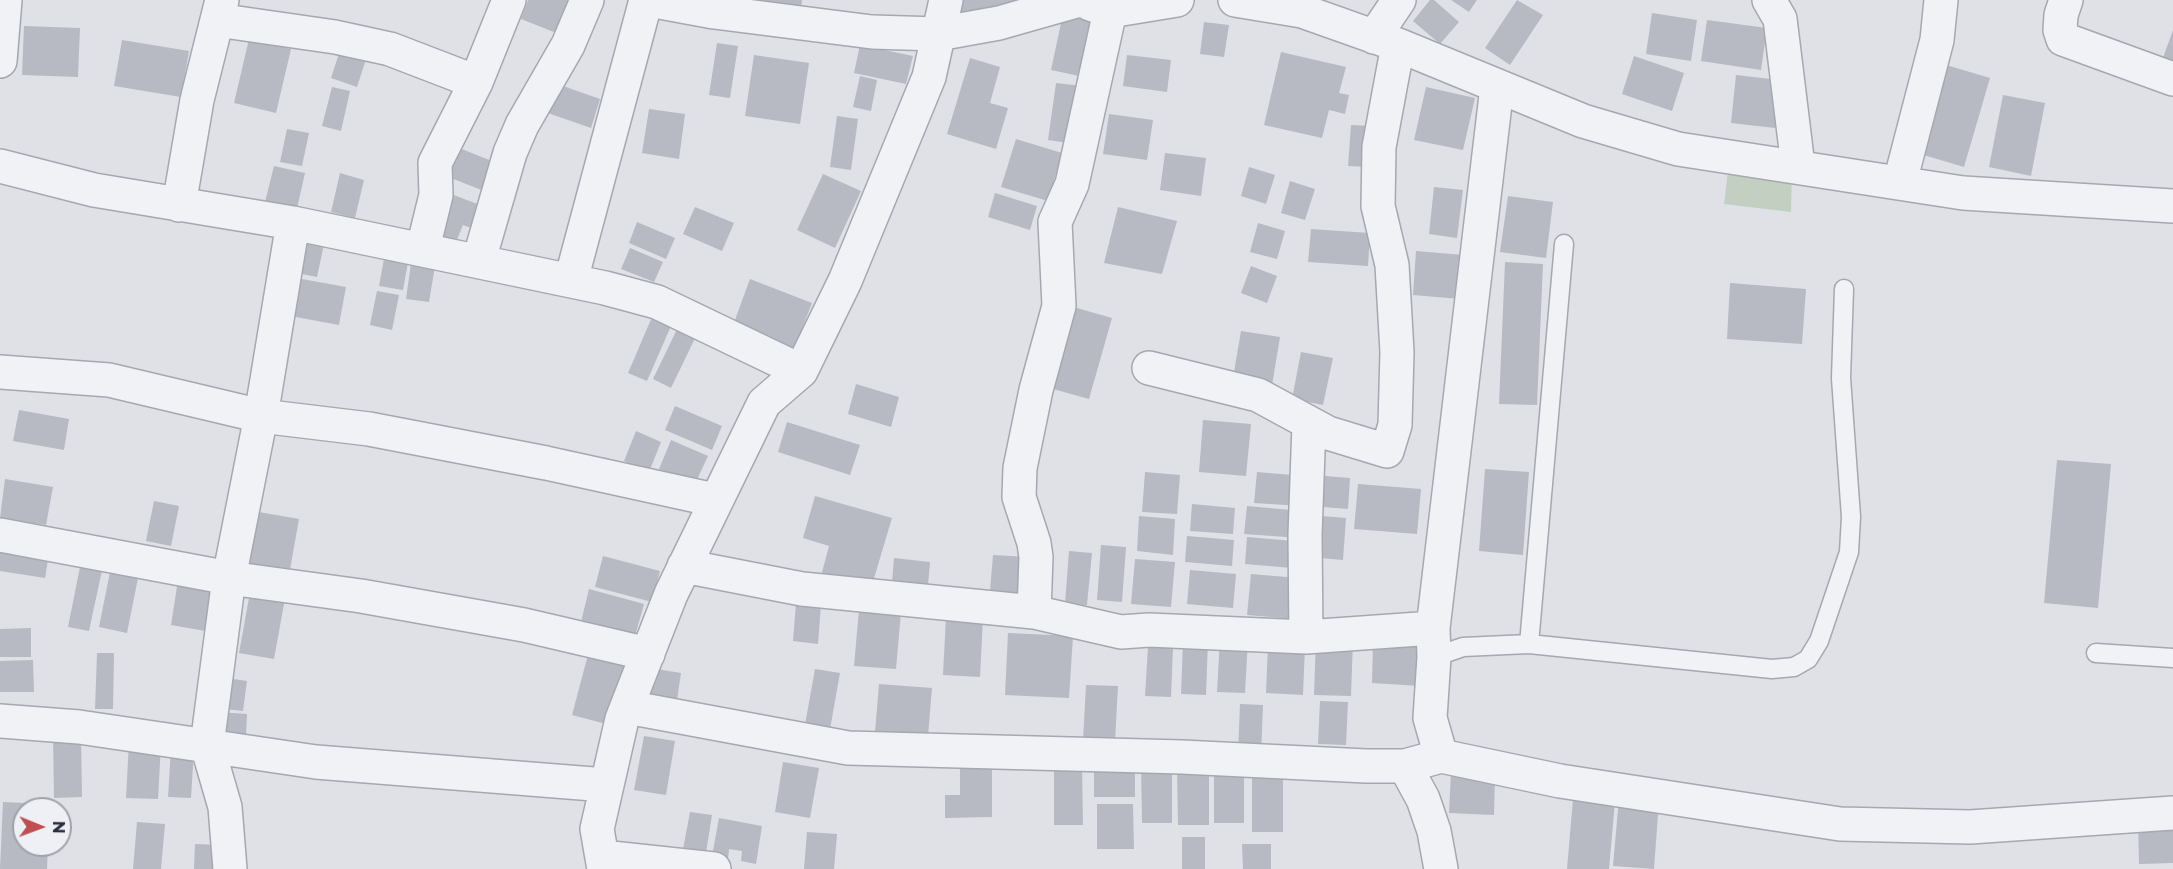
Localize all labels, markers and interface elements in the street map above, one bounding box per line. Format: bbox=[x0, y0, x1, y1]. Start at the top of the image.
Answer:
north arrow bbox=[12, 797, 72, 857]
text: N bbox=[49, 821, 68, 834]

